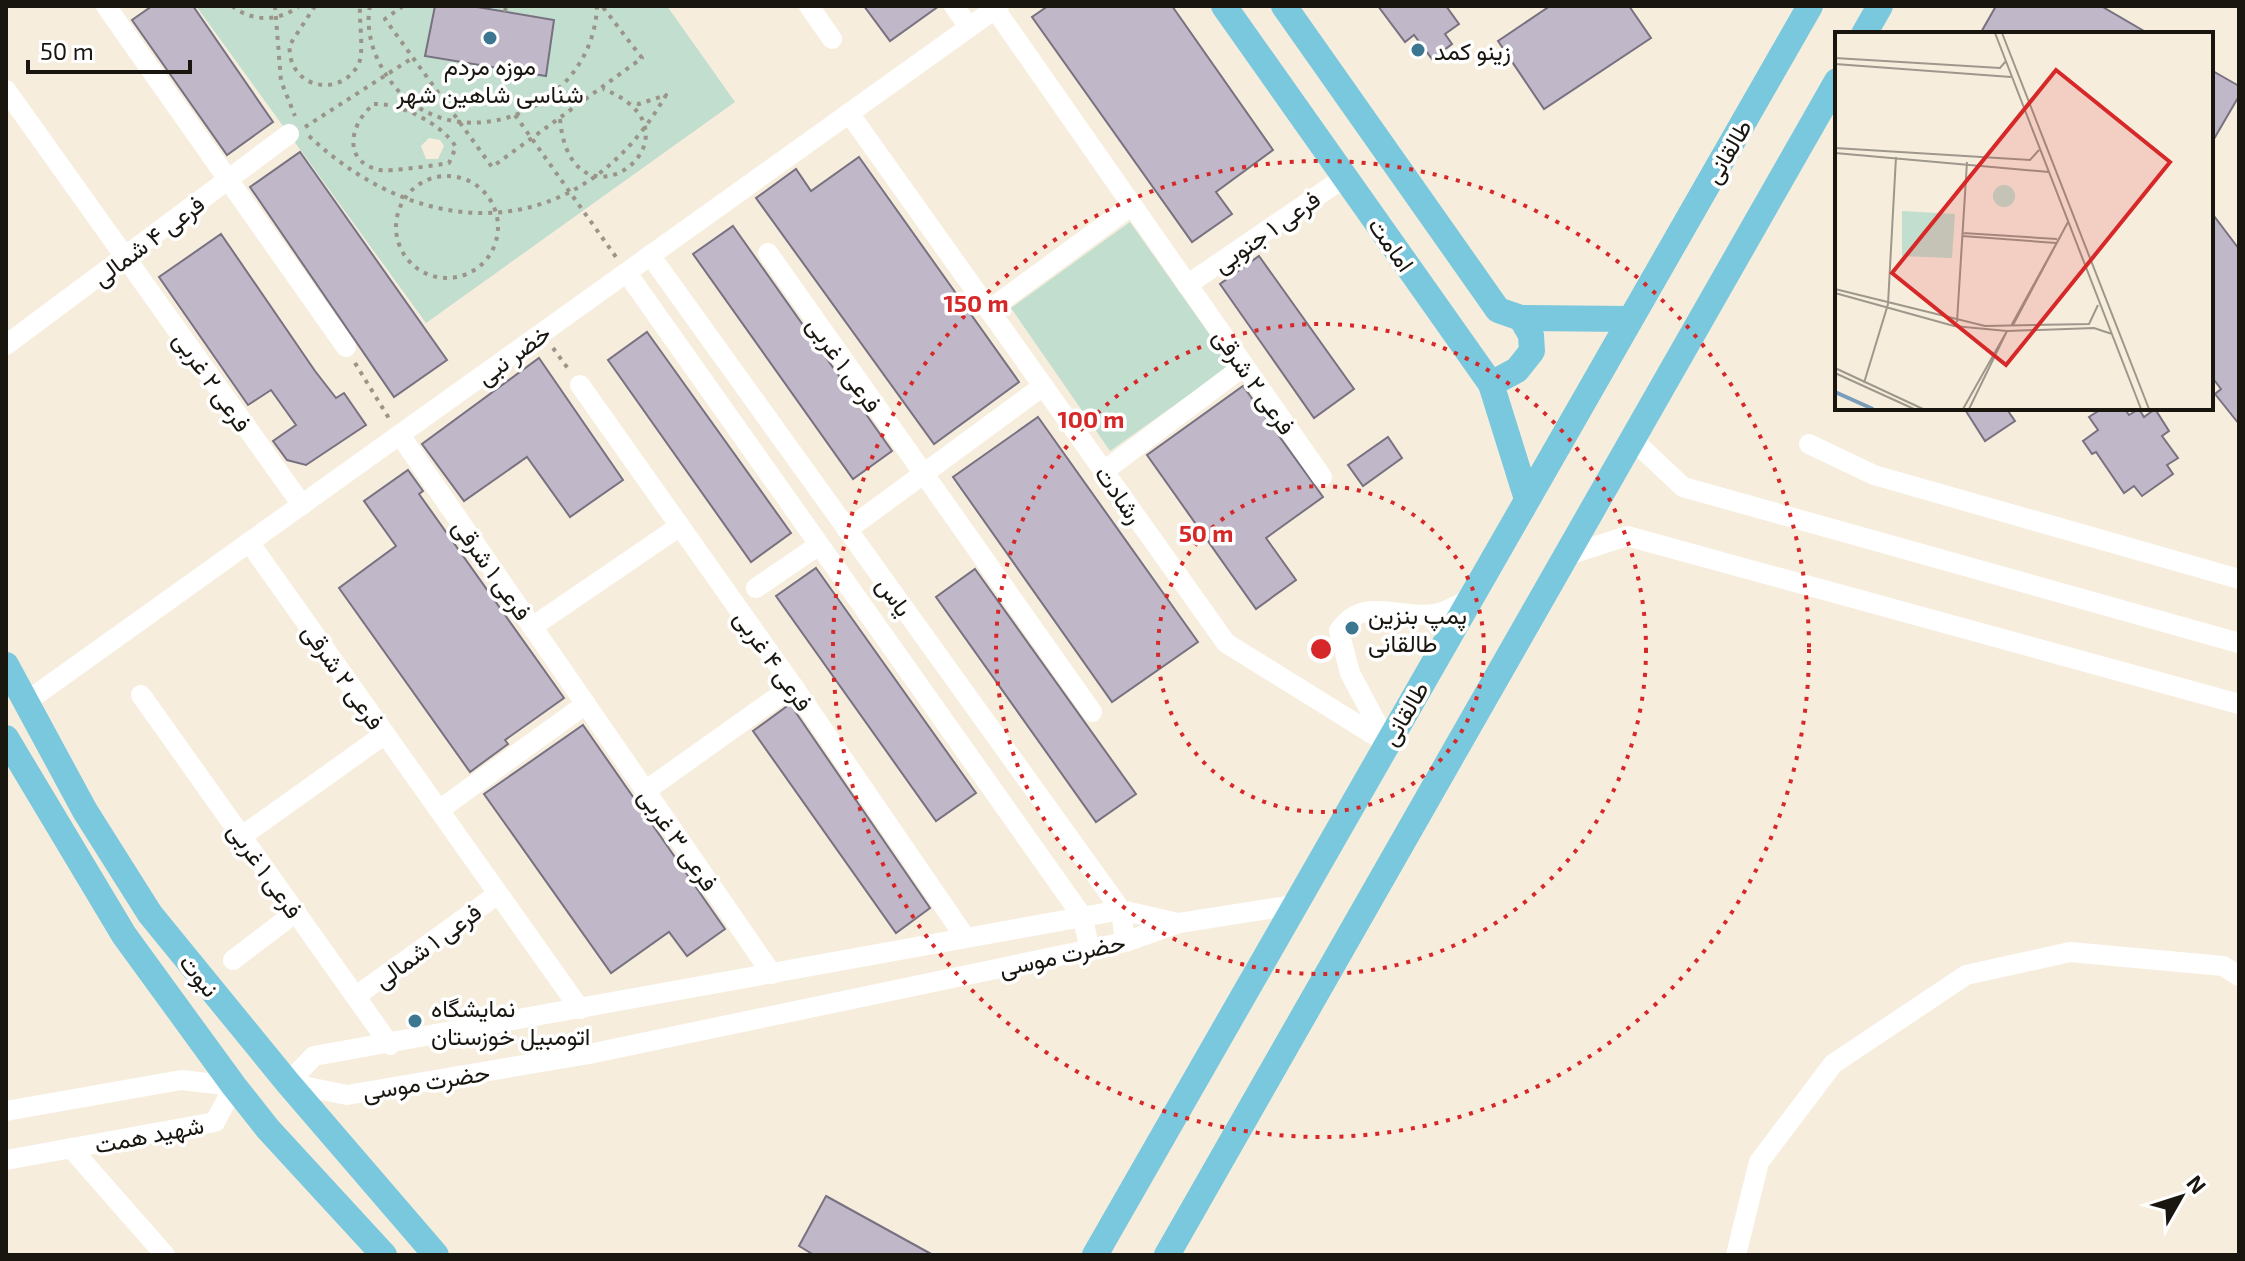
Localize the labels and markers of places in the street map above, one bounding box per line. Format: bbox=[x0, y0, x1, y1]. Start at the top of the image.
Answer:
marker: موزه مردم شناسی شاهین شهر bbox=[481, 29, 499, 47]
place label: زینو کمد bbox=[1434, 36, 1511, 67]
marker: زینو کمد bbox=[1409, 41, 1427, 59]
place label: موزه مردم شناسی شاهین شهر bbox=[395, 51, 584, 110]
place label: پمپ بنزین طالقانی bbox=[1368, 600, 1467, 658]
marker: پمپ بنزین طالقانی bbox=[1343, 619, 1361, 637]
centre of rings bbox=[1307, 635, 1335, 663]
place label: نمایشگاه اتومبیل خوزستان bbox=[431, 993, 590, 1052]
marker: نمایشگاه اتومبیل خوزستان bbox=[406, 1012, 424, 1030]

